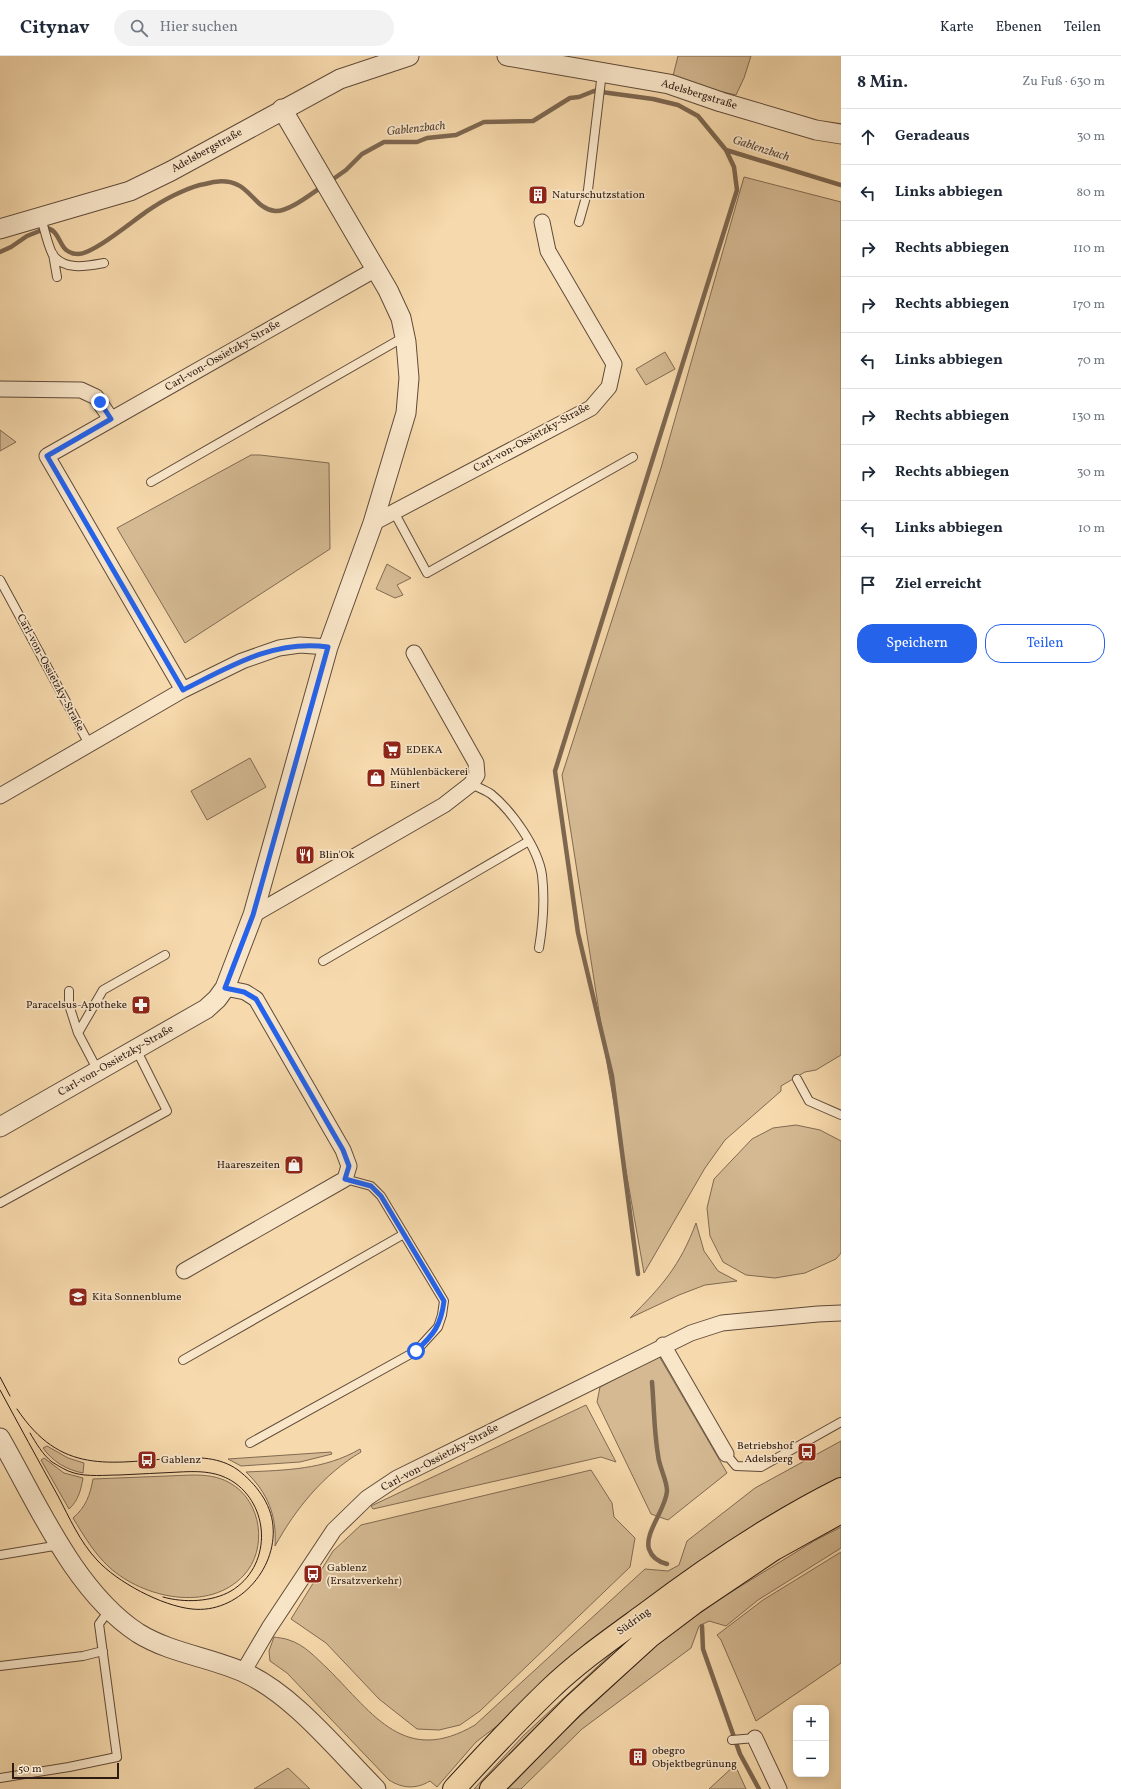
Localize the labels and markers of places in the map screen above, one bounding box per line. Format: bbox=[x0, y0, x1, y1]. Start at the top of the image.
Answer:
building icon: Naturschutzstation bbox=[527, 184, 549, 206]
place label: Naturschutzstation bbox=[552, 188, 646, 203]
supermarket icon: EDEKA bbox=[381, 739, 403, 761]
place label: EDEKA bbox=[406, 743, 443, 758]
place label: Mühlenbäckerei Einert bbox=[390, 765, 468, 793]
shop icon: Mühlenbäckerei Einert bbox=[365, 767, 387, 789]
restaurant icon: Blin'Ok bbox=[294, 844, 316, 866]
place label: Blin'Ok bbox=[319, 848, 355, 863]
pharmacy icon: Paracelsus-Apotheke bbox=[130, 994, 152, 1016]
place label: Paracelsus-Apotheke bbox=[26, 998, 127, 1013]
shop icon: Haareszeiten bbox=[283, 1154, 305, 1176]
place label: Haareszeiten bbox=[217, 1158, 280, 1173]
school or university icon: Kita Sonnenblume bbox=[67, 1286, 89, 1308]
place label: Kita Sonnenblume bbox=[92, 1290, 182, 1305]
place label: Betriebshof Adelsberg bbox=[737, 1439, 794, 1467]
bus stop icon: Betriebshof Adelsberg bbox=[796, 1441, 818, 1463]
bus stop icon: Gablenz bbox=[136, 1449, 158, 1471]
place label: Gablenz bbox=[161, 1453, 201, 1468]
place label: Gablenz (Ersatzverkehr) bbox=[327, 1561, 402, 1589]
bus stop icon: Gablenz (Ersatzverkehr) bbox=[302, 1563, 324, 1585]
place label: obegro Objektbegrünung bbox=[652, 1744, 737, 1772]
building icon: obegro Objektbegrünung bbox=[627, 1746, 649, 1768]

